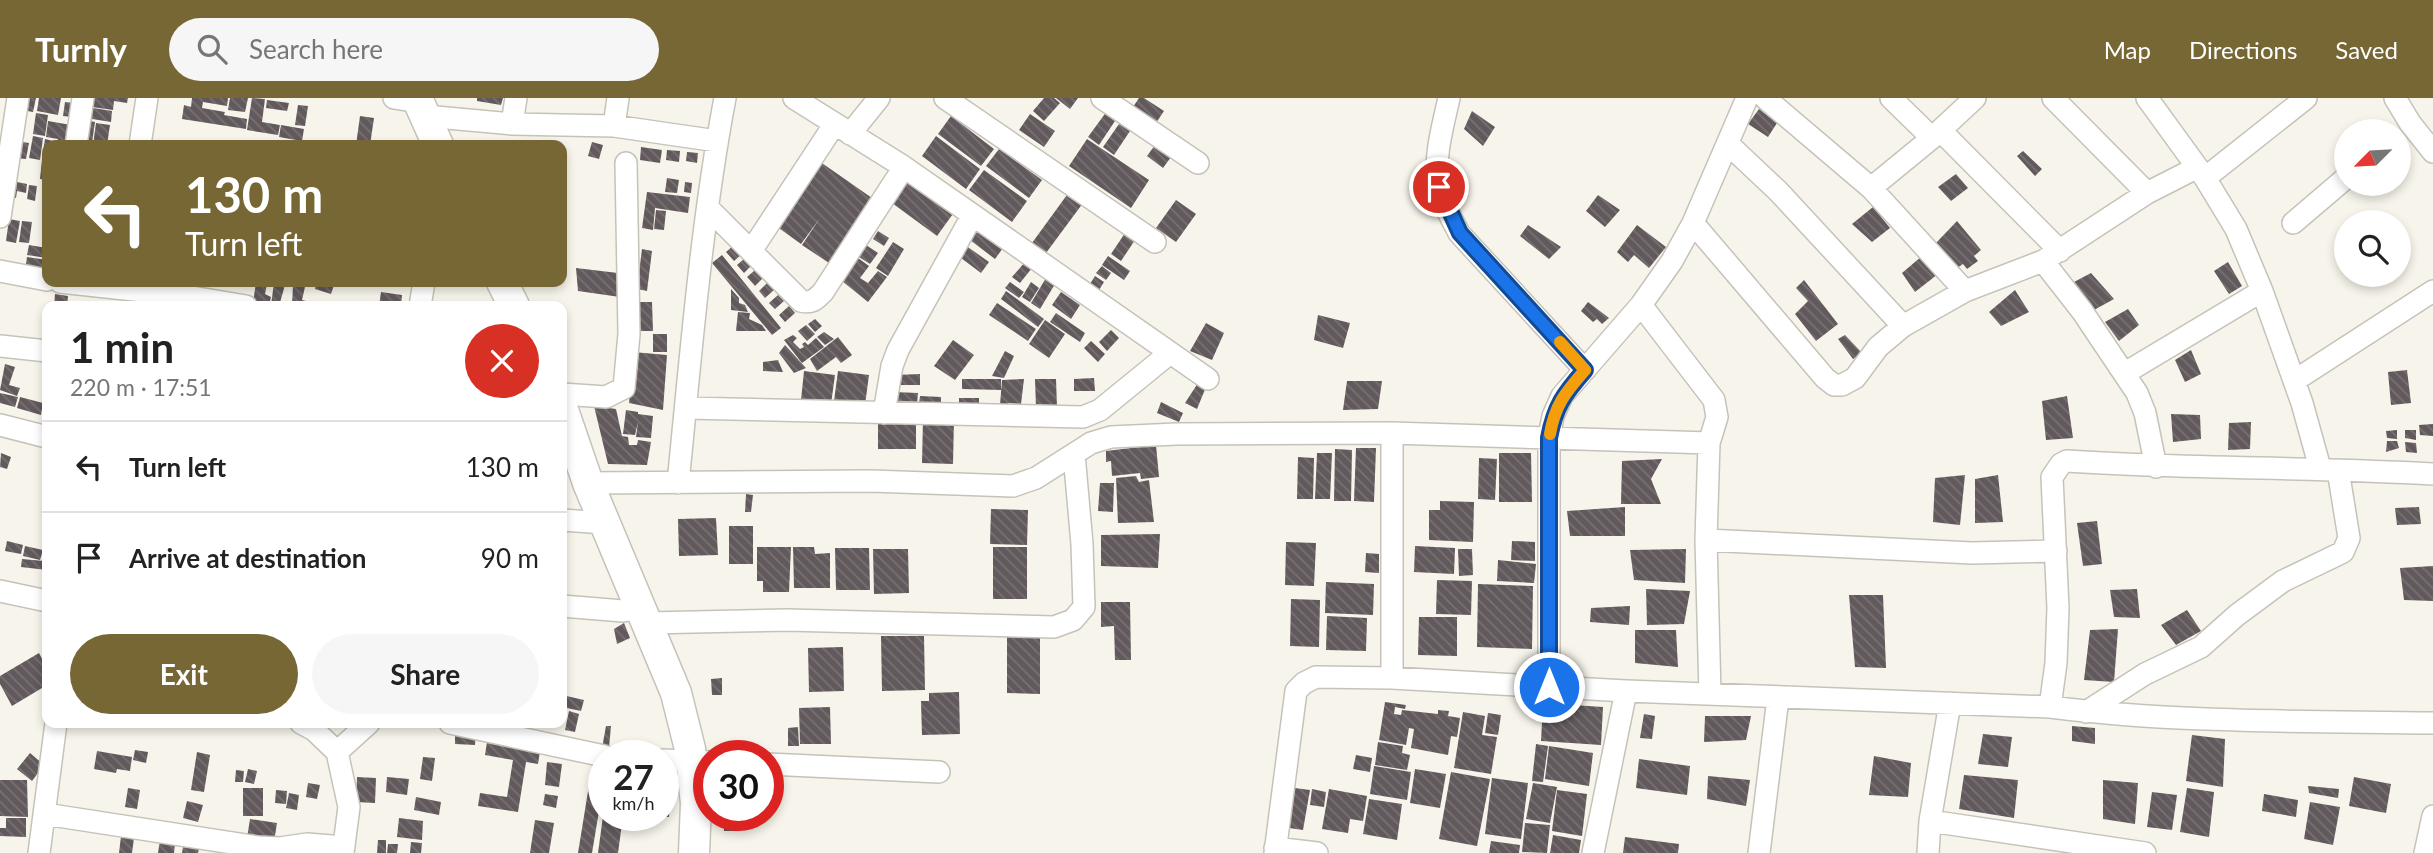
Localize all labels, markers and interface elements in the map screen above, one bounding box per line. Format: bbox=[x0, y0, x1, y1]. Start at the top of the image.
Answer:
search box bbox=[169, 18, 659, 81]
text: Turnly bbox=[35, 29, 127, 69]
icon: search bbox=[193, 30, 231, 68]
text: Search here bbox=[249, 33, 383, 65]
text: Map bbox=[2104, 35, 2151, 64]
text: Directions bbox=[2189, 35, 2297, 64]
text: Saved bbox=[2335, 35, 2398, 64]
north arrow bbox=[2334, 119, 2412, 196]
map controls bbox=[2334, 119, 2411, 287]
pin bbox=[1409, 157, 1469, 217]
text: 130 m bbox=[185, 165, 323, 223]
icon: left bbox=[70, 168, 161, 259]
icon: arrive bbox=[1420, 168, 1458, 206]
button: search bbox=[2334, 210, 2411, 287]
text: Turn left bbox=[185, 224, 302, 263]
text: 1 min bbox=[70, 322, 174, 372]
button: close bbox=[465, 324, 539, 398]
text: 220 m · 17:51 bbox=[70, 373, 212, 401]
icon: left bbox=[70, 448, 108, 486]
text: Turn left bbox=[129, 451, 226, 483]
text: 130 m bbox=[466, 451, 539, 483]
icon: arrive bbox=[70, 539, 108, 577]
text: Arrive at destination bbox=[129, 542, 366, 574]
text: 90 m bbox=[481, 542, 539, 574]
button: Exit bbox=[70, 634, 298, 714]
button: Share bbox=[312, 634, 539, 714]
position arrow bbox=[1512, 650, 1586, 724]
speed limit sign: 30 bbox=[693, 740, 784, 831]
text: 27 bbox=[613, 755, 654, 797]
text: km/h bbox=[612, 792, 655, 814]

